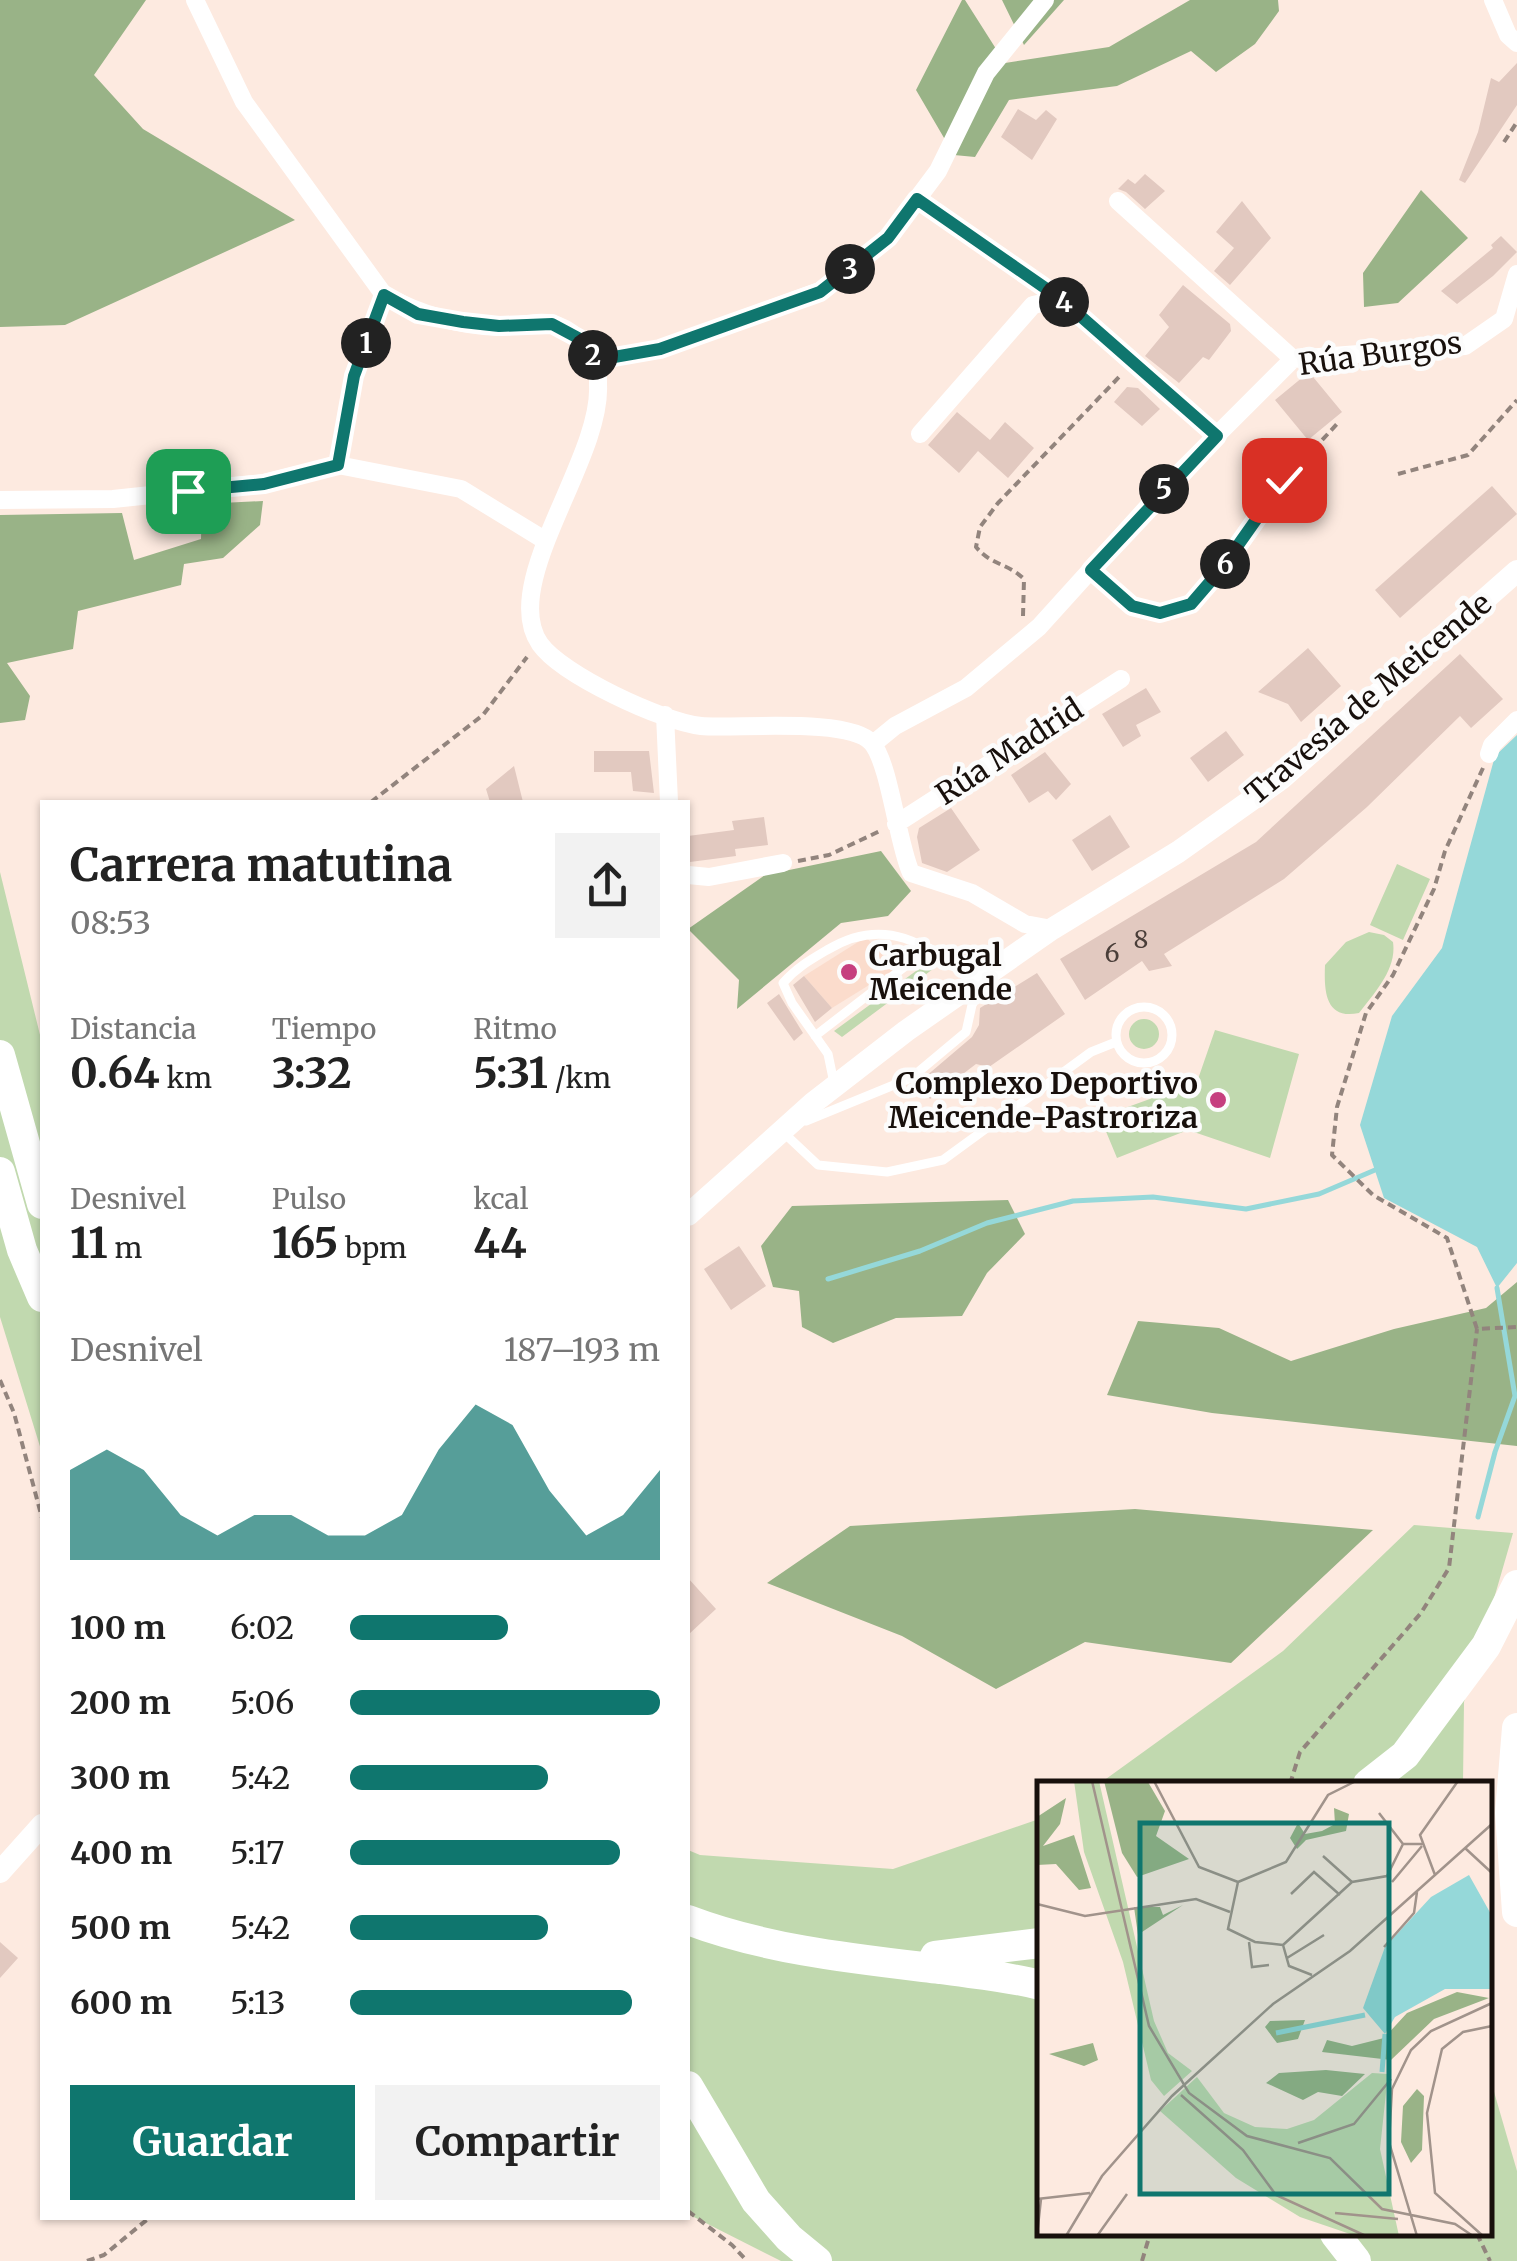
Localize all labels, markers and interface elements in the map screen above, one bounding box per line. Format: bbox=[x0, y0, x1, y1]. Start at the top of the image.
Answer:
pin: 3 bbox=[825, 244, 875, 294]
text: 3 bbox=[842, 251, 858, 287]
pin: 4 bbox=[1039, 277, 1089, 327]
text: 4 bbox=[1055, 284, 1073, 320]
pin: 1 bbox=[341, 318, 391, 368]
street label: Rúa Burgos bbox=[1296, 323, 1464, 383]
text: 1 bbox=[360, 325, 372, 361]
pin: 2 bbox=[568, 330, 618, 380]
text: 2 bbox=[585, 337, 601, 373]
pin bbox=[1242, 438, 1327, 523]
pin bbox=[146, 449, 231, 534]
icon: check bbox=[1257, 453, 1312, 508]
icon: arrive bbox=[161, 464, 216, 519]
pin: 5 bbox=[1139, 464, 1189, 514]
text: 5 bbox=[1156, 471, 1172, 507]
pin: 6 bbox=[1200, 539, 1250, 589]
text: 6 bbox=[1216, 546, 1234, 582]
street label: Travesía de Meicende bbox=[1237, 584, 1499, 812]
street label: Rúa Madrid bbox=[928, 689, 1090, 813]
button: share bbox=[555, 833, 660, 938]
text: Carrera matutina bbox=[70, 837, 452, 893]
text: 08:53 bbox=[70, 903, 151, 943]
house number: 8 bbox=[1134, 923, 1148, 955]
place label: Carbugal Meicende bbox=[869, 936, 1012, 1008]
house number: 6 bbox=[1104, 937, 1120, 969]
marker: Carbugal Meicende bbox=[838, 961, 860, 983]
text: Distancia bbox=[70, 1011, 197, 1047]
text: Tiempo bbox=[272, 1011, 376, 1047]
text: Ritmo bbox=[473, 1011, 557, 1047]
text: 0.64 bbox=[70, 1047, 160, 1099]
text: 3:32 bbox=[272, 1047, 352, 1099]
text: 5:31 bbox=[473, 1047, 548, 1099]
text: km bbox=[160, 1060, 212, 1096]
text: /km bbox=[548, 1060, 611, 1096]
place label: Complexo Deportivo Meicende-Pastroriza bbox=[888, 1064, 1198, 1136]
marker: Complexo Deportivo Meicende-Pastroriza bbox=[1207, 1089, 1229, 1111]
text: Desnivel bbox=[70, 1181, 186, 1217]
text: Pulso bbox=[272, 1181, 346, 1217]
text: kcal bbox=[473, 1181, 528, 1217]
text: 11 bbox=[70, 1217, 108, 1269]
text: 165 bbox=[272, 1217, 338, 1269]
text: 44 bbox=[473, 1217, 527, 1269]
text: m bbox=[108, 1230, 142, 1266]
text: bpm bbox=[338, 1230, 407, 1266]
text: Desnivel bbox=[70, 1330, 203, 1370]
text: 187–193 m bbox=[504, 1330, 660, 1370]
text: 100 m bbox=[70, 1608, 166, 1648]
text: 6:02 bbox=[230, 1608, 294, 1648]
text: 200 m bbox=[70, 1683, 171, 1723]
text: 5:06 bbox=[230, 1683, 294, 1723]
text: 300 m bbox=[70, 1758, 170, 1798]
text: 5:42 bbox=[230, 1758, 290, 1798]
inset map bbox=[1037, 1781, 1492, 2236]
text: 400 m bbox=[70, 1833, 172, 1873]
text: 5:17 bbox=[230, 1833, 285, 1873]
text: 500 m bbox=[70, 1908, 171, 1948]
text: 5:42 bbox=[230, 1908, 290, 1948]
text: 600 m bbox=[70, 1983, 172, 2023]
text: 5:13 bbox=[230, 1983, 286, 2023]
button: Guardar bbox=[70, 2085, 355, 2200]
button: Compartir bbox=[375, 2085, 660, 2200]

